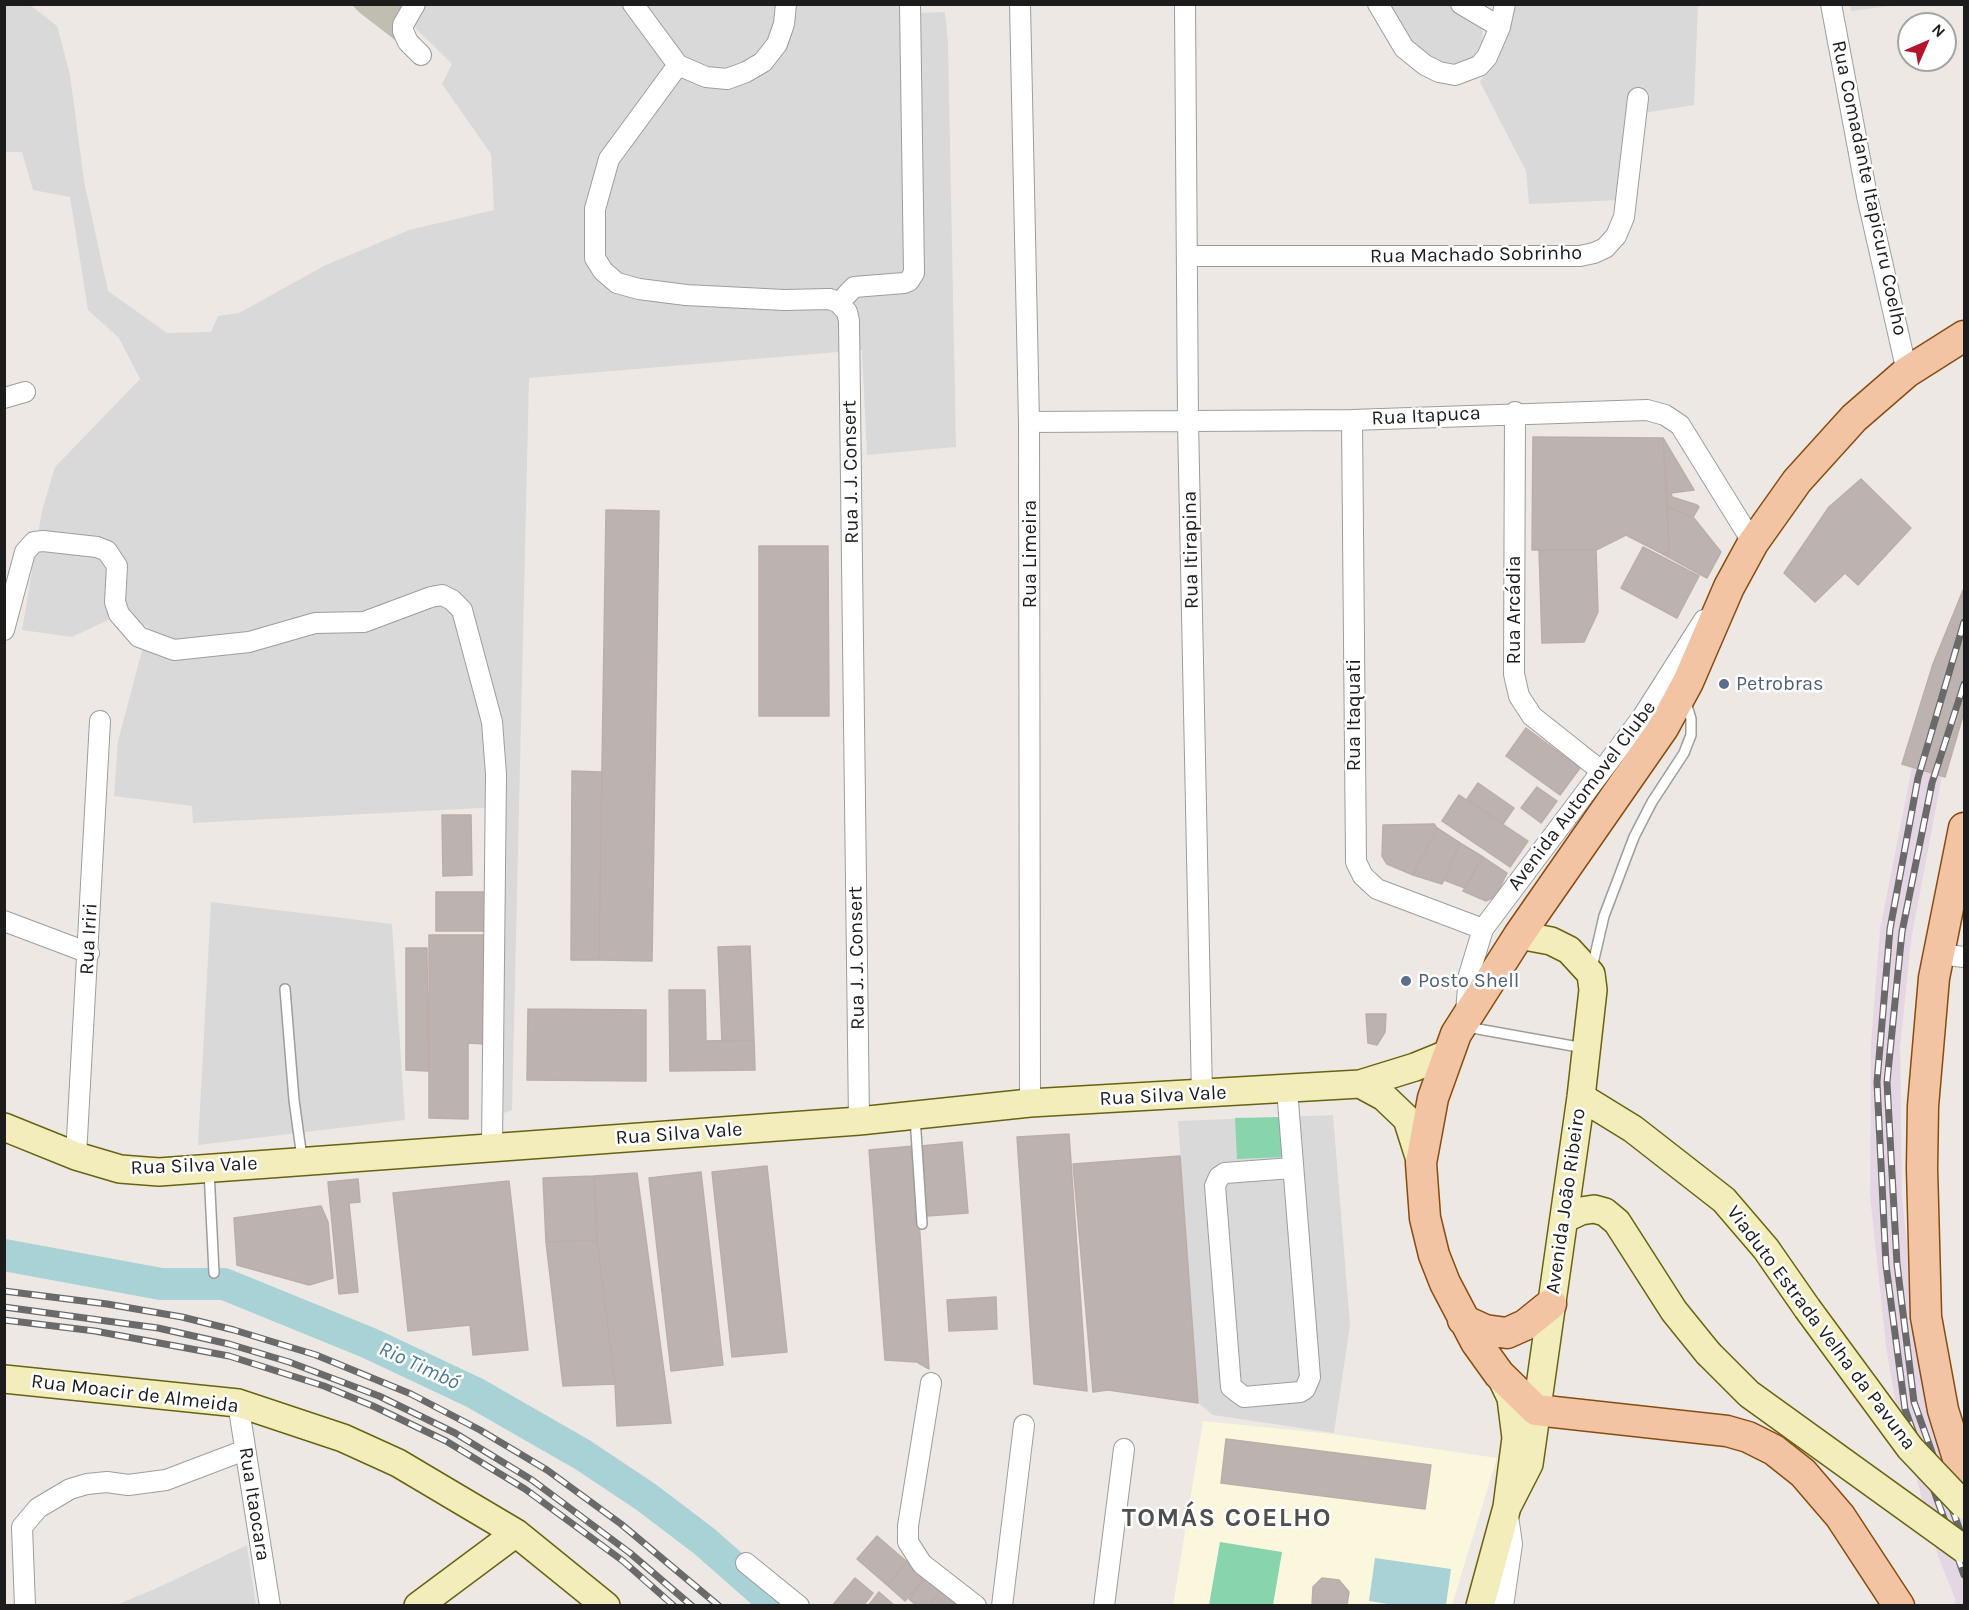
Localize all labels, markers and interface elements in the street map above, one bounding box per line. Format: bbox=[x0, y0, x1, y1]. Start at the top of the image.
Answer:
north arrow bbox=[1897, 12, 1957, 72]
text: N bbox=[1928, 20, 1949, 41]
street label: Rua Comadante Itapicuru Coelho bbox=[1826, 38, 1912, 338]
street label: Rua Machado Sobrinho bbox=[1370, 241, 1582, 269]
street label: Rua J. J. Consert bbox=[838, 400, 864, 544]
street label: Rua Itapuca bbox=[1371, 401, 1481, 431]
street label: Rua Itirapina bbox=[1178, 491, 1204, 609]
street label: Rua Limeira bbox=[1018, 500, 1042, 608]
street label: Rua Arcádia bbox=[1502, 556, 1526, 664]
street label: Rua Itaquati bbox=[1342, 659, 1366, 771]
place label: Petrobras bbox=[1736, 672, 1824, 696]
marker: Petrobras bbox=[1717, 677, 1731, 691]
street label: Avenida Automovel Clube bbox=[1503, 696, 1661, 896]
street label: Rua J. J. Consert bbox=[844, 886, 870, 1030]
street label: Rua Iriri bbox=[75, 902, 103, 976]
place label: Posto Shell bbox=[1418, 969, 1519, 993]
marker: Posto Shell bbox=[1399, 974, 1413, 988]
street label: Rua Silva Vale bbox=[1099, 1081, 1227, 1111]
street label: Avenida João Ribeiro bbox=[1541, 1107, 1591, 1295]
street label: Rua Silva Vale bbox=[615, 1118, 743, 1150]
street label: Rua Silva Vale bbox=[130, 1152, 258, 1180]
street label: Viaduto Estrada Velha da Pavuna bbox=[1721, 1201, 1921, 1455]
water label: Rio Timbó bbox=[375, 1336, 463, 1396]
street label: Rua Moacir de Almeida bbox=[30, 1369, 240, 1419]
street label: Rua Itaocara bbox=[233, 1445, 275, 1563]
district label: TOMÁS COELHO bbox=[1122, 1503, 1332, 1535]

